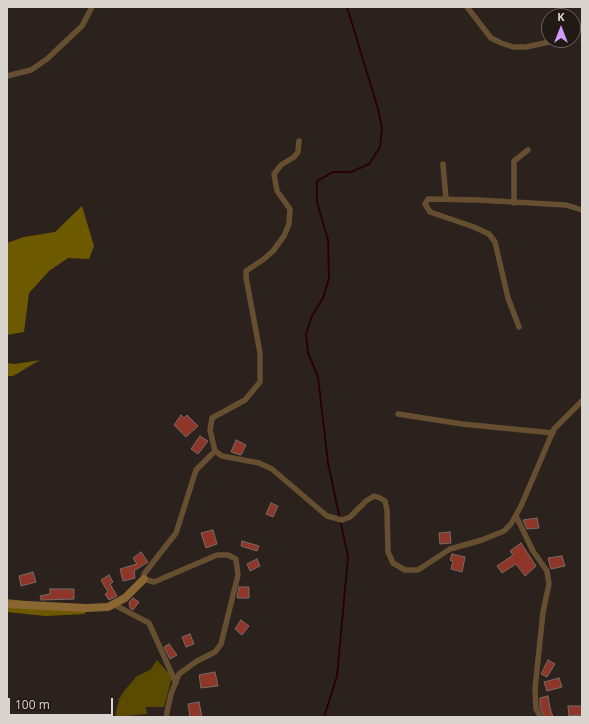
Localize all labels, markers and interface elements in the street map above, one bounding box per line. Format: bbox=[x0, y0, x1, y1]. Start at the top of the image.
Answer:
north arrow bbox=[541, 8, 581, 48]
text: K bbox=[557, 9, 565, 24]
scale bar bbox=[10, 690, 115, 716]
text: 100 m bbox=[15, 696, 50, 713]

